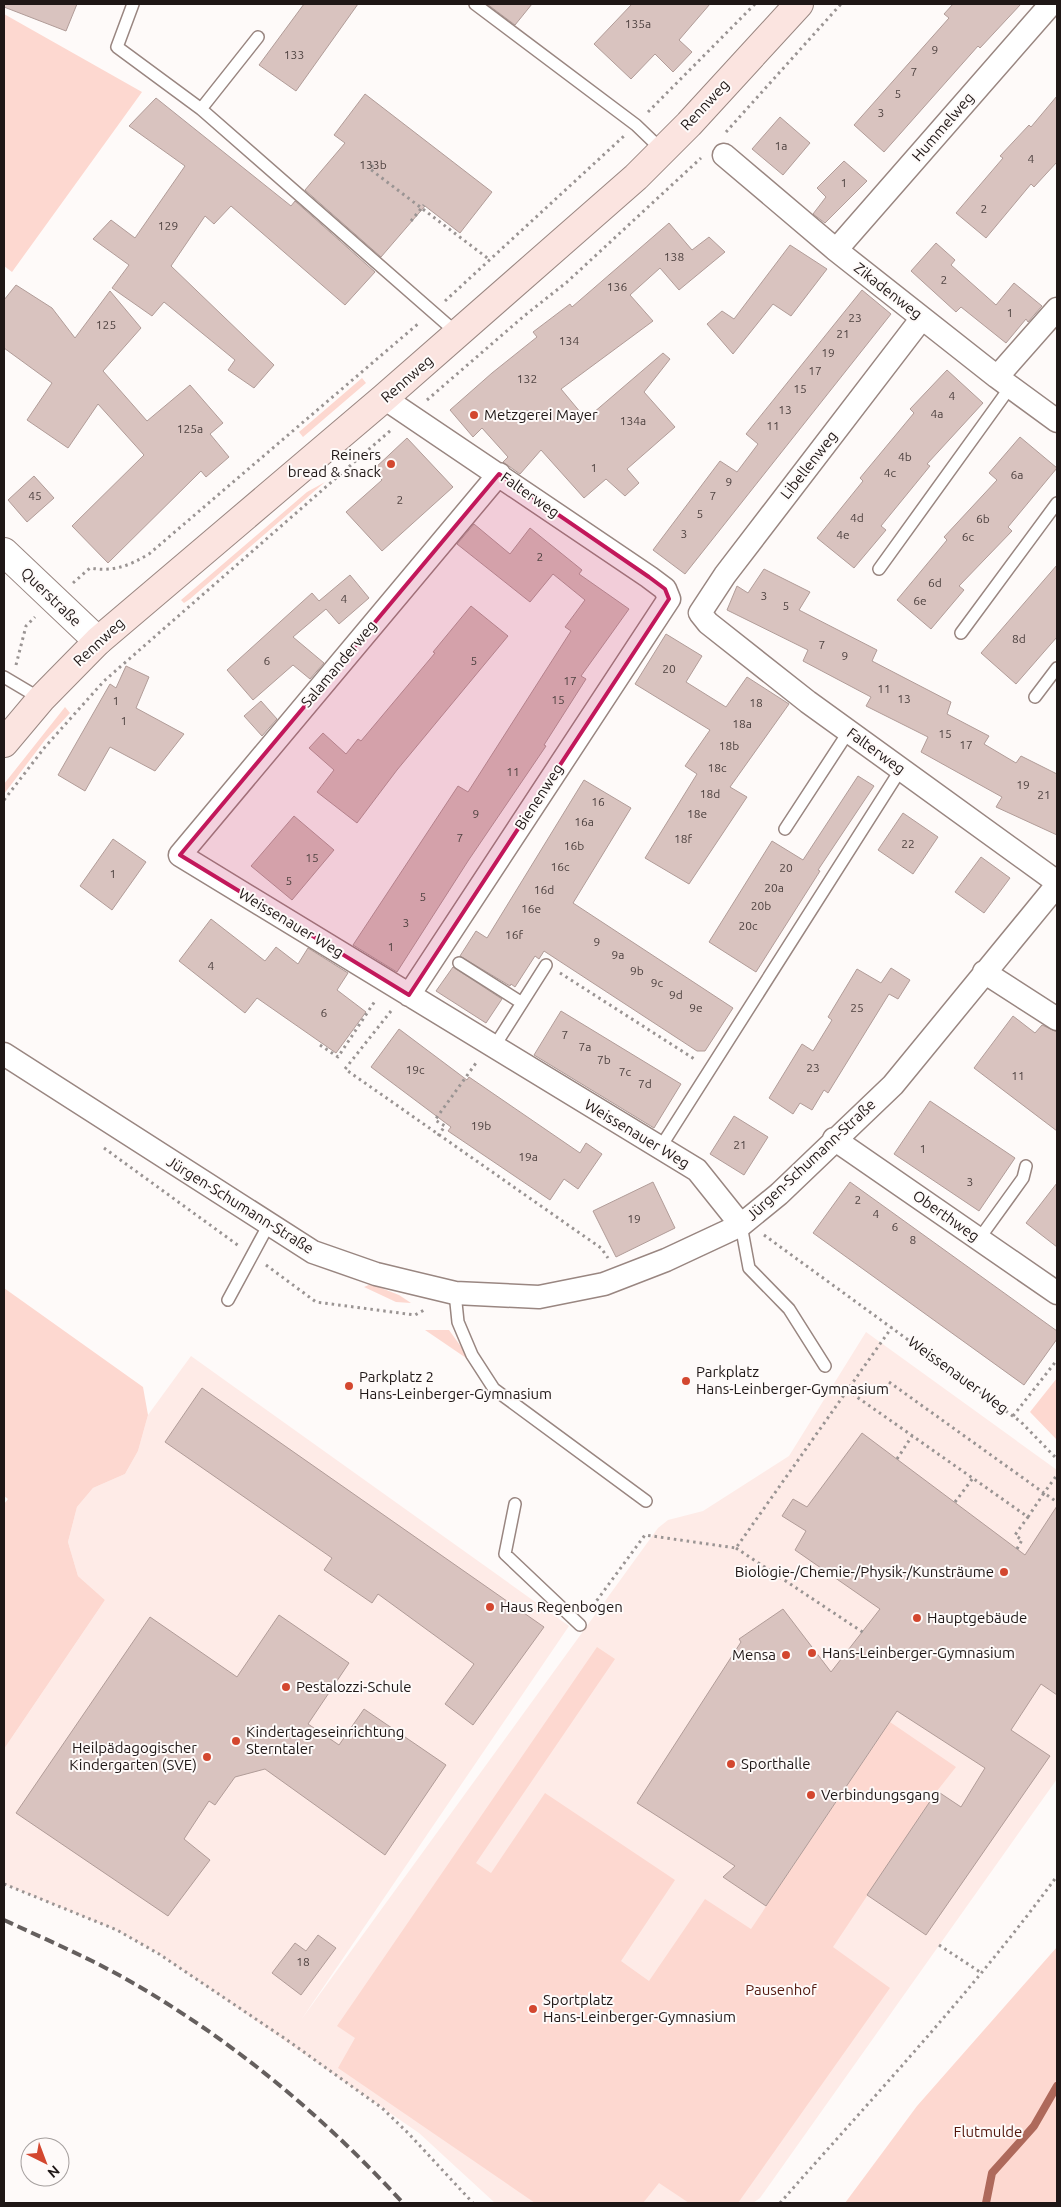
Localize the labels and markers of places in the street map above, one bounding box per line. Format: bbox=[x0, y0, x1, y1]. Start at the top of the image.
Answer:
place label: Metzgerei Mayer bbox=[484, 406, 598, 423]
marker: Metzgerei Mayer bbox=[468, 409, 480, 421]
place label: Reiners bread & snack bbox=[288, 446, 381, 480]
marker: Reiners bread & snack bbox=[385, 458, 397, 470]
place label: Parkplatz Hans-Leinberger-Gymnasium bbox=[696, 1363, 889, 1397]
place label: Parkplatz 2 Hans-Leinberger-Gymnasium bbox=[359, 1368, 552, 1402]
marker: Parkplatz Hans-Leinberger-Gymnasium bbox=[680, 1375, 692, 1387]
marker: Parkplatz 2 Hans-Leinberger-Gymnasium bbox=[343, 1380, 355, 1392]
place label: Biologie-/Chemie-/Physik-/Kunsträume bbox=[735, 1563, 994, 1580]
marker: Biologie-/Chemie-/Physik-/Kunsträume bbox=[998, 1566, 1010, 1578]
place label: Haus Regenbogen bbox=[500, 1598, 623, 1615]
marker: Haus Regenbogen bbox=[484, 1601, 496, 1613]
place label: Hauptgebäude bbox=[927, 1609, 1027, 1626]
marker: Hauptgebäude bbox=[911, 1612, 923, 1624]
place label: Hans-Leinberger-Gymnasium bbox=[822, 1644, 1015, 1661]
place label: Mensa bbox=[732, 1646, 776, 1663]
marker: Hans-Leinberger-Gymnasium bbox=[806, 1647, 818, 1659]
marker: Mensa bbox=[780, 1649, 792, 1661]
place label: Pestalozzi-Schule bbox=[296, 1678, 412, 1695]
marker: Pestalozzi-Schule bbox=[280, 1681, 292, 1693]
place label: Kindertageseinrichtung Sterntaler bbox=[246, 1723, 404, 1757]
marker: Kindertageseinrichtung Sterntaler bbox=[230, 1735, 242, 1747]
place label: Heilpädagogischer Kindergarten (SVE) bbox=[69, 1739, 197, 1773]
marker: Heilpädagogischer Kindergarten (SVE) bbox=[201, 1751, 213, 1763]
place label: Sporthalle bbox=[741, 1755, 810, 1772]
marker: Sporthalle bbox=[725, 1758, 737, 1770]
place label: Verbindungsgang bbox=[821, 1786, 940, 1803]
marker: Verbindungsgang bbox=[805, 1789, 817, 1801]
place label: Sportplatz Hans-Leinberger-Gymnasium bbox=[543, 1991, 736, 2025]
marker: Sportplatz Hans-Leinberger-Gymnasium bbox=[527, 2003, 539, 2015]

